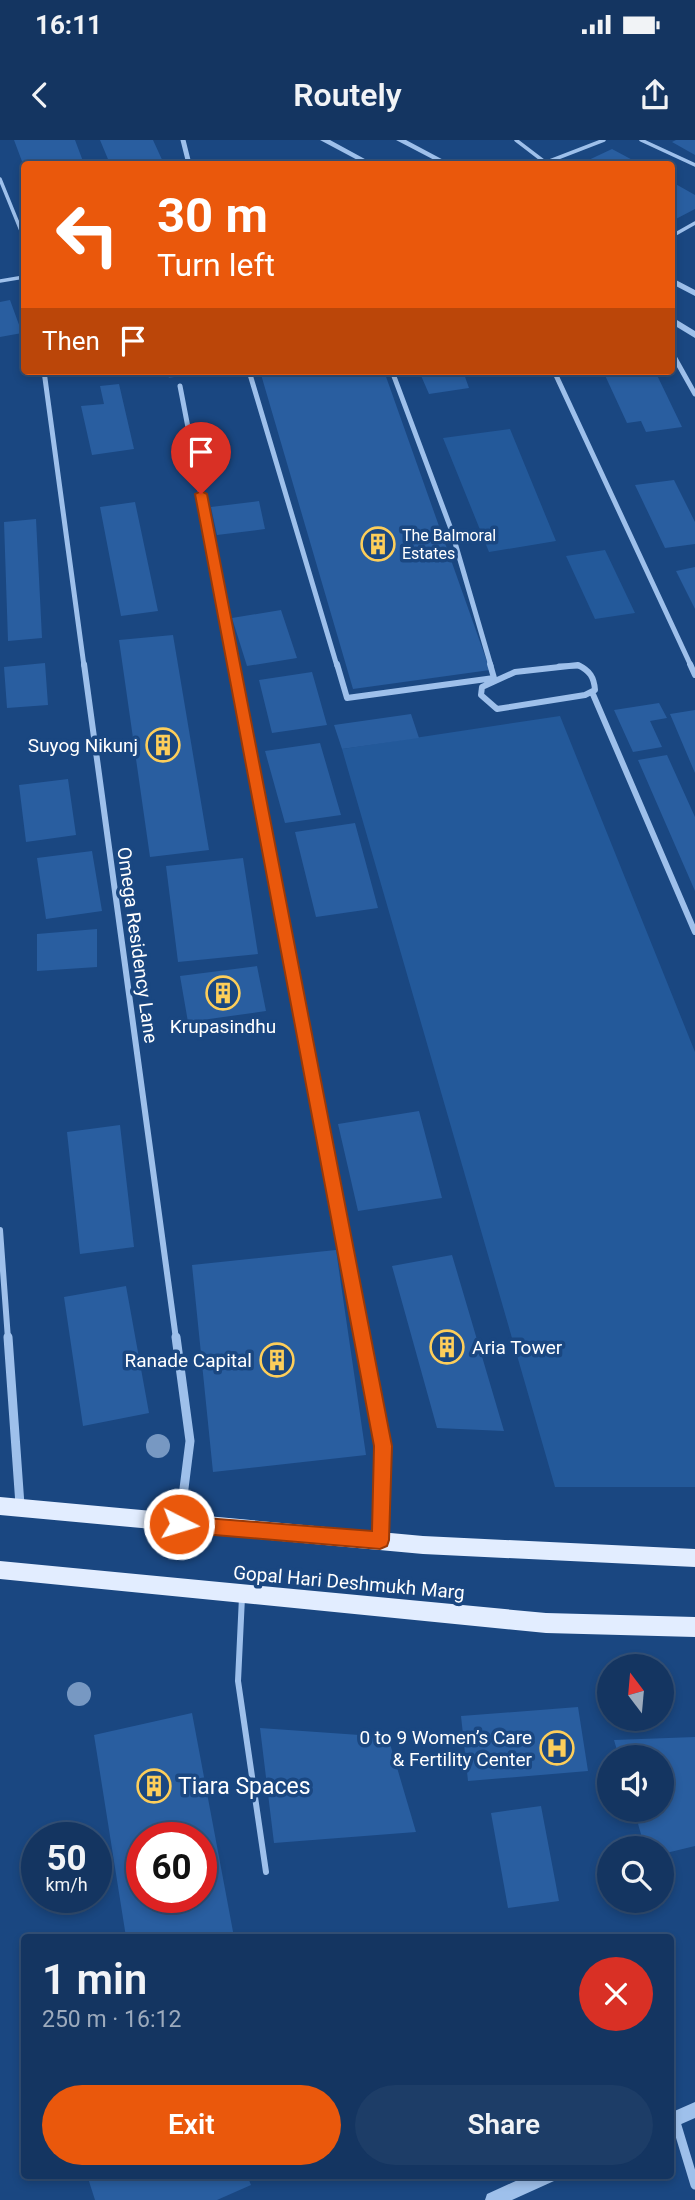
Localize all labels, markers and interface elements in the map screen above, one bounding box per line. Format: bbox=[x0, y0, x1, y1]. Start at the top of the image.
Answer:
text: 16:11 bbox=[35, 10, 102, 40]
icon: back bbox=[21, 76, 59, 114]
text: Routely bbox=[293, 76, 402, 114]
icon: share bbox=[636, 76, 674, 114]
text: 30 m bbox=[157, 187, 268, 244]
icon: left bbox=[42, 189, 133, 280]
text: Turn left bbox=[157, 246, 275, 284]
icon: arrive bbox=[114, 322, 152, 360]
text: Then bbox=[42, 326, 100, 356]
pin bbox=[171, 422, 231, 494]
icon: arrive bbox=[182, 433, 220, 471]
building icon: The Balmoral Estates bbox=[359, 525, 397, 563]
place label: The Balmoral Estates bbox=[402, 526, 496, 563]
building icon: Suyog Nikunj bbox=[144, 726, 182, 764]
place label: Suyog Nikunj bbox=[28, 734, 138, 757]
street label: Omega Residency Lane bbox=[112, 846, 163, 1045]
building icon: Krupasindhu bbox=[204, 974, 242, 1012]
place label: Krupasindhu bbox=[170, 1015, 276, 1038]
building icon: Aria Tower bbox=[428, 1328, 466, 1366]
place label: Aria Tower bbox=[472, 1336, 563, 1359]
building icon: Ranade Capital bbox=[258, 1341, 296, 1379]
place label: Ranade Capital bbox=[124, 1349, 252, 1372]
position arrow bbox=[142, 1487, 216, 1561]
street label: Gopal Hari Deshmukh Marg bbox=[232, 1561, 466, 1604]
north arrow bbox=[597, 1654, 674, 1731]
map controls bbox=[597, 1654, 674, 1913]
place label: 0 to 9 Women’s Care & Fertility Center bbox=[359, 1726, 533, 1771]
hospital icon: 0 to 9 Women’s Care & Fertility Center bbox=[538, 1729, 576, 1767]
button: sound bbox=[597, 1745, 674, 1822]
building icon: Tiara Spaces bbox=[135, 1767, 173, 1805]
place label: Tiara Spaces bbox=[178, 1773, 311, 1800]
speed limit sign: 60 bbox=[126, 1822, 217, 1913]
button: search bbox=[597, 1836, 674, 1913]
text: 50 bbox=[46, 1838, 87, 1879]
text: km/h bbox=[45, 1874, 88, 1895]
text: 1 min bbox=[42, 1955, 147, 2004]
button: close bbox=[579, 1957, 653, 2031]
text: 250 m · 16:12 bbox=[42, 2006, 181, 2033]
button: Exit bbox=[42, 2085, 341, 2165]
button: Share bbox=[355, 2085, 653, 2165]

